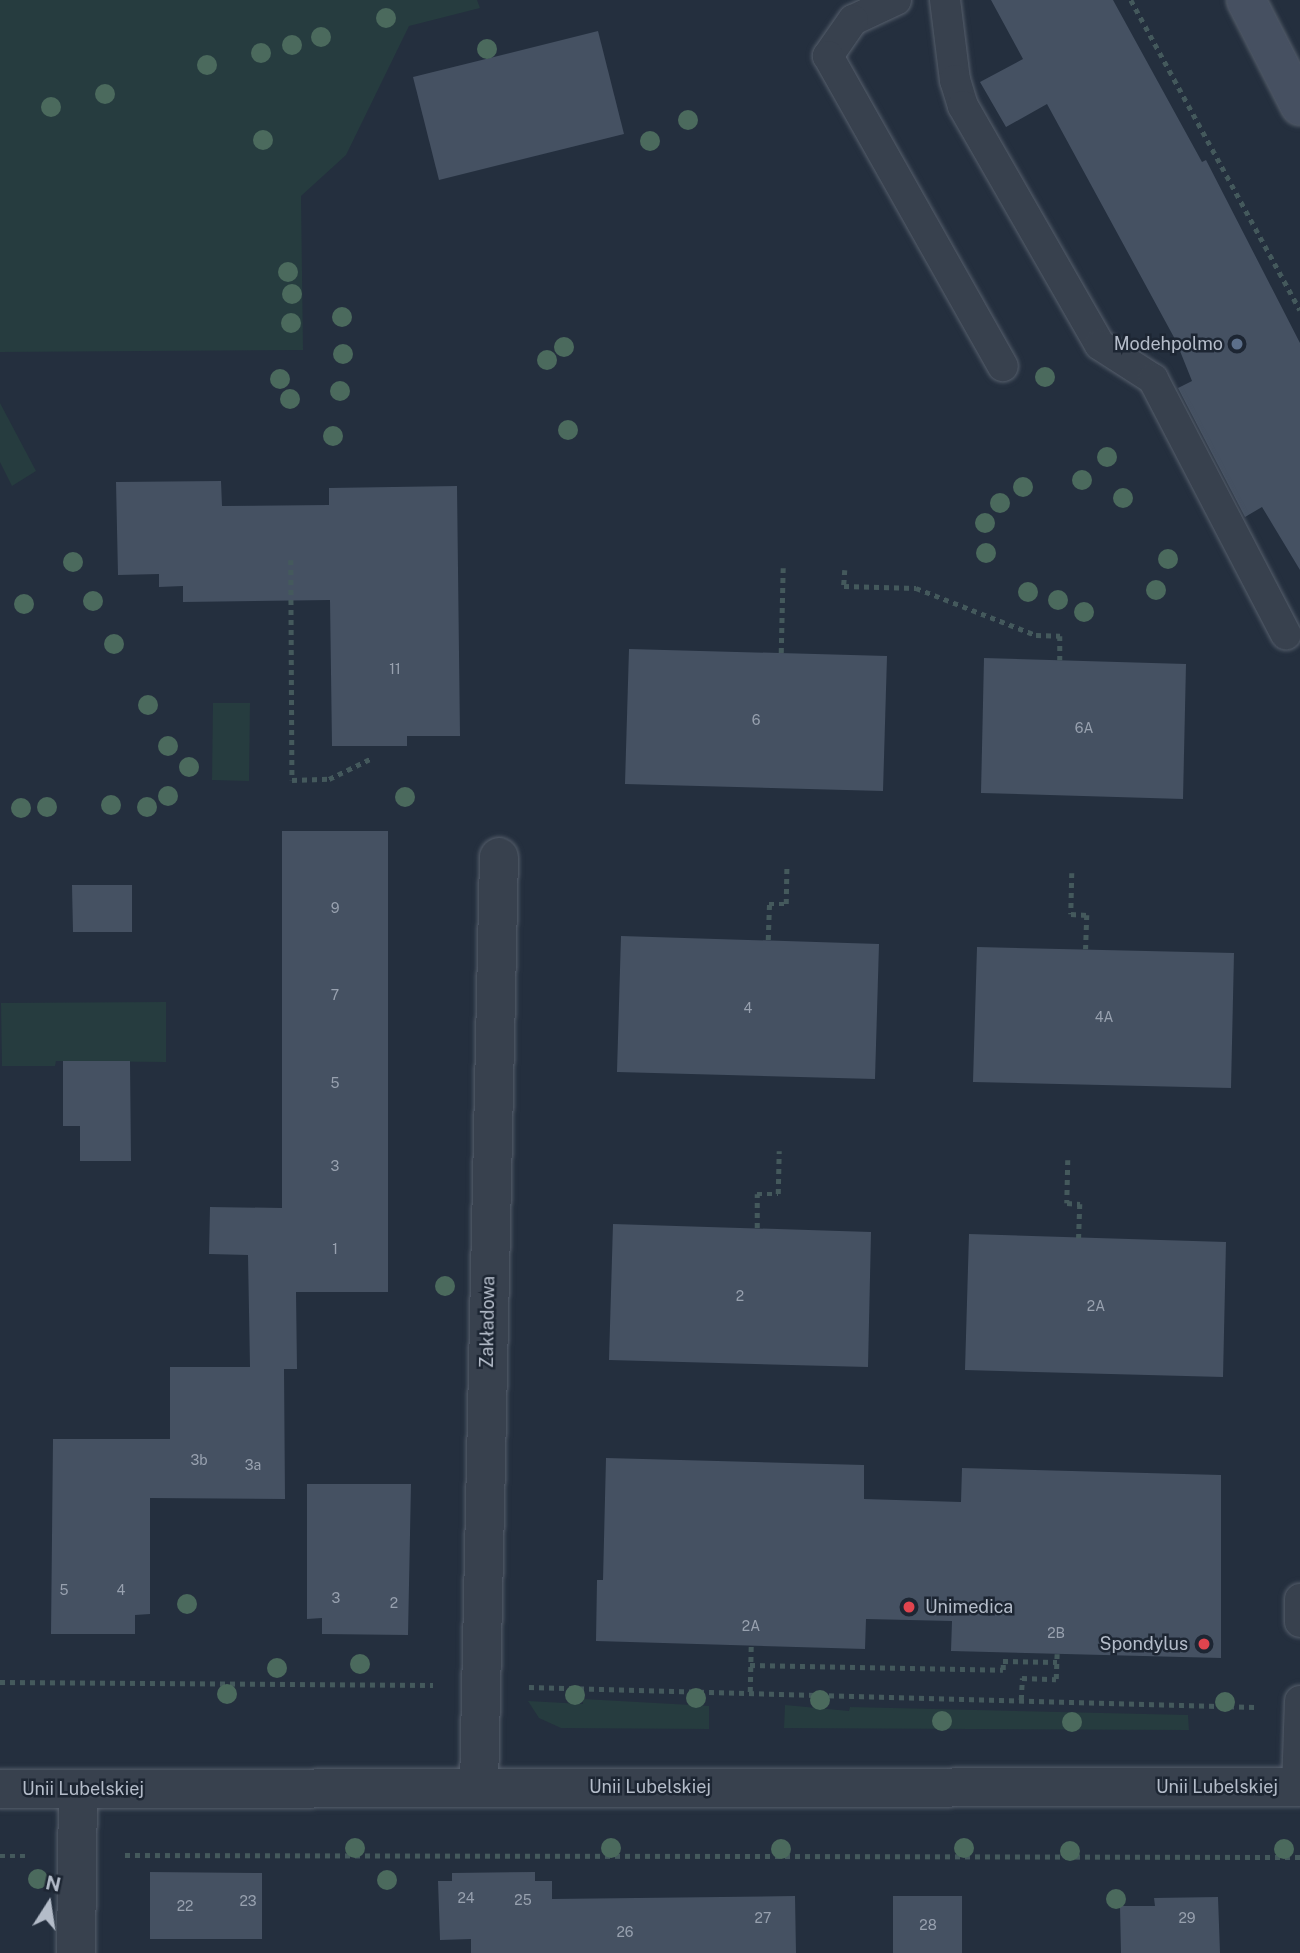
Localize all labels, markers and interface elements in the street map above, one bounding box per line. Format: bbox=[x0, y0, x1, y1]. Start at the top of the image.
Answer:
place label: Modehpolmo bbox=[1114, 333, 1223, 355]
marker: Modehpolmo bbox=[1229, 336, 1245, 352]
house number: 11 bbox=[389, 661, 401, 677]
house number: 6 bbox=[752, 712, 760, 728]
house number: 6A bbox=[1075, 720, 1093, 736]
house number: 9 bbox=[331, 900, 339, 916]
house number: 7 bbox=[331, 987, 339, 1003]
house number: 4 bbox=[744, 1000, 752, 1016]
house number: 4A bbox=[1095, 1009, 1113, 1025]
house number: 5 bbox=[331, 1075, 339, 1091]
house number: 3 bbox=[331, 1158, 339, 1174]
house number: 1 bbox=[332, 1241, 338, 1257]
street label: Zakładowa bbox=[476, 1276, 500, 1368]
house number: 2 bbox=[736, 1288, 744, 1304]
house number: 2A bbox=[1087, 1298, 1105, 1314]
house number: 3b bbox=[190, 1452, 208, 1468]
house number: 3a bbox=[245, 1457, 261, 1473]
house number: 5 bbox=[60, 1582, 68, 1598]
house number: 4 bbox=[117, 1582, 125, 1598]
house number: 3 bbox=[332, 1590, 340, 1606]
house number: 2 bbox=[390, 1595, 398, 1611]
place label: Unimedica bbox=[925, 1596, 1013, 1618]
marker: Unimedica bbox=[899, 1597, 919, 1617]
house number: 2A bbox=[742, 1618, 760, 1634]
house number: 2B bbox=[1047, 1625, 1065, 1641]
place label: Spondylus bbox=[1100, 1633, 1188, 1655]
marker: Spondylus bbox=[1194, 1634, 1214, 1654]
street label: Unii Lubelskiej bbox=[589, 1776, 711, 1798]
street label: Unii Lubelskiej bbox=[1156, 1776, 1278, 1798]
street label: Unii Lubelskiej bbox=[22, 1778, 144, 1800]
north arrow bbox=[14, 1869, 84, 1939]
text: N bbox=[44, 1871, 63, 1896]
house number: 24 bbox=[457, 1890, 475, 1906]
house number: 25 bbox=[514, 1892, 532, 1908]
house number: 23 bbox=[239, 1893, 257, 1909]
house number: 22 bbox=[177, 1898, 193, 1914]
house number: 27 bbox=[755, 1910, 771, 1926]
house number: 29 bbox=[1178, 1910, 1196, 1926]
house number: 28 bbox=[919, 1917, 937, 1933]
house number: 26 bbox=[616, 1924, 634, 1940]

